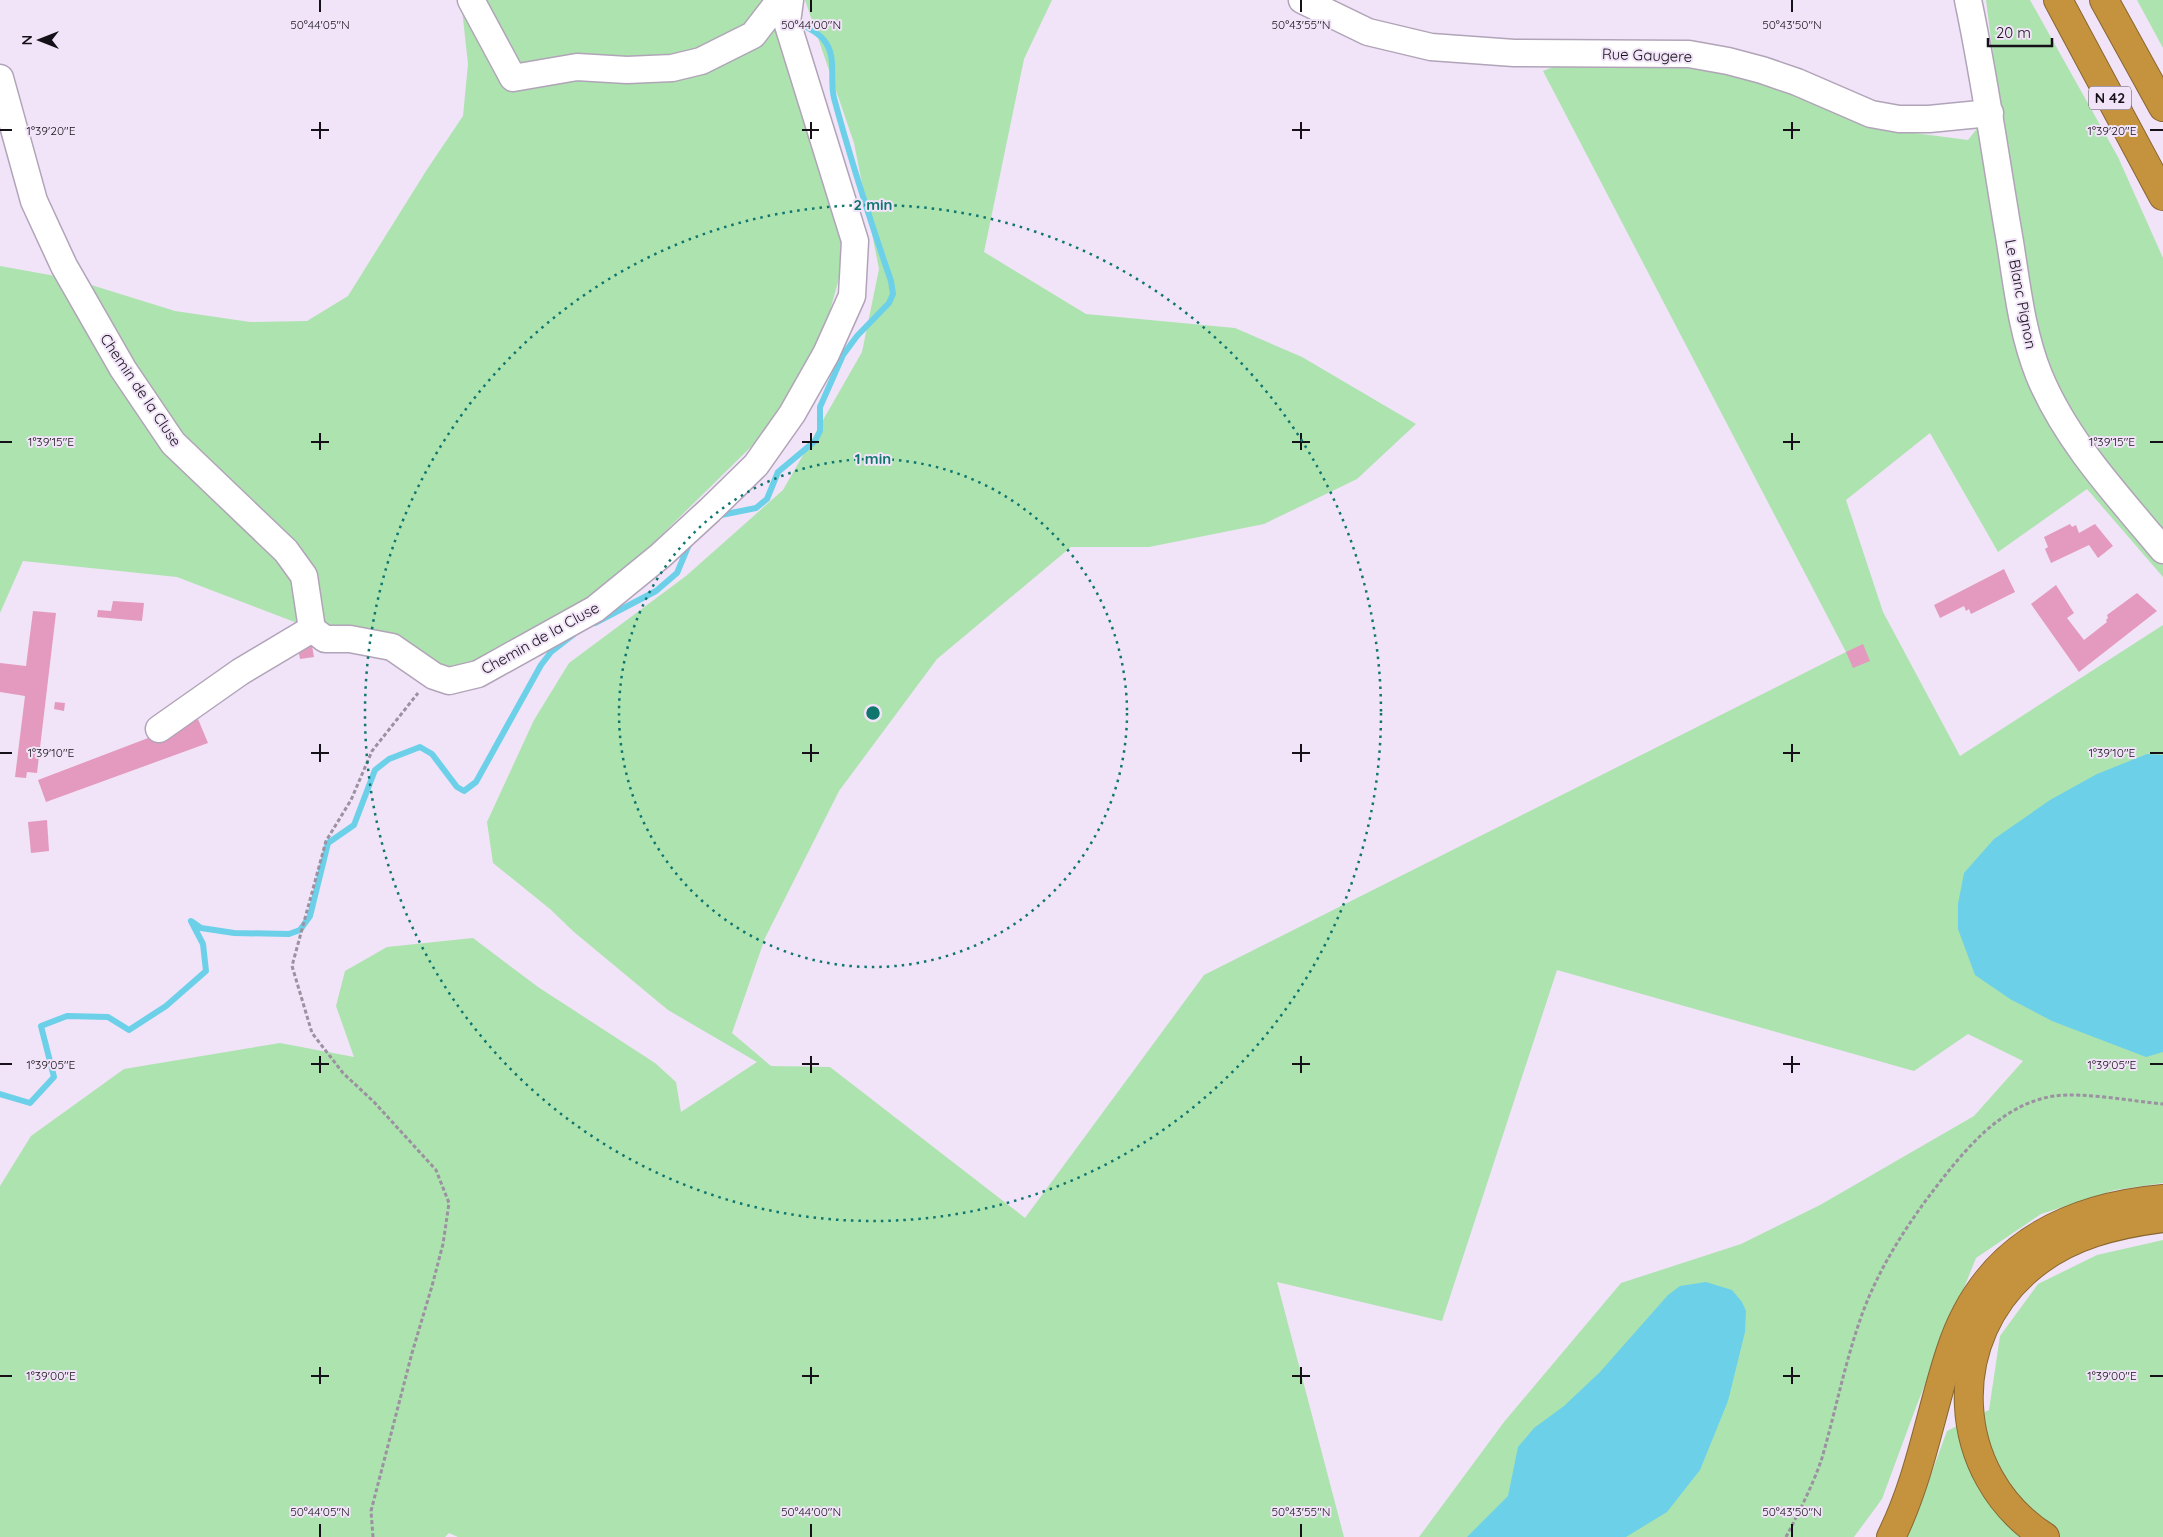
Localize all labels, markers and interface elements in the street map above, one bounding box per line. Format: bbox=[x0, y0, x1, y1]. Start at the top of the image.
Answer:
north arrow bbox=[15, 15, 65, 65]
scale bar bbox=[1988, 15, 2052, 47]
text: 50°44'05"N bbox=[290, 17, 350, 32]
text: 50°44'00"N bbox=[781, 17, 841, 32]
text: 50°43'55"N bbox=[1271, 17, 1331, 32]
text: 50°43'50"N bbox=[1762, 17, 1822, 32]
text: 20 m bbox=[1996, 23, 2031, 42]
text: N bbox=[18, 35, 36, 45]
street label: Rue Gaugere bbox=[1601, 44, 1693, 66]
road number: N 42 bbox=[2089, 86, 2131, 110]
text: 1°39'20"E bbox=[27, 123, 76, 138]
text: 1°39'20"E bbox=[2088, 123, 2137, 138]
text: 2 min bbox=[853, 195, 893, 214]
street label: Le Blanc Pignon bbox=[2001, 238, 2041, 350]
street label: Chemin de la Cluse bbox=[96, 330, 186, 450]
text: 1°39'15"E bbox=[28, 434, 74, 449]
text: 1°39'15"E bbox=[2089, 434, 2135, 449]
text: 1 min bbox=[855, 449, 891, 468]
street label: Chemin de la Cluse bbox=[478, 598, 602, 678]
centre of rings bbox=[864, 704, 882, 722]
text: 1°39'10"E bbox=[28, 745, 75, 760]
text: 1°39'10"E bbox=[2089, 745, 2136, 760]
text: 1°39'05"E bbox=[27, 1057, 76, 1072]
text: 1°39'05"E bbox=[2088, 1057, 2137, 1072]
text: 1°39'00"E bbox=[26, 1368, 76, 1383]
text: 1°39'00"E bbox=[2087, 1368, 2137, 1383]
text: 50°44'05"N bbox=[290, 1504, 350, 1519]
text: 50°44'00"N bbox=[781, 1504, 841, 1519]
text: 50°43'55"N bbox=[1271, 1504, 1331, 1519]
text: 50°43'50"N bbox=[1762, 1504, 1822, 1519]

